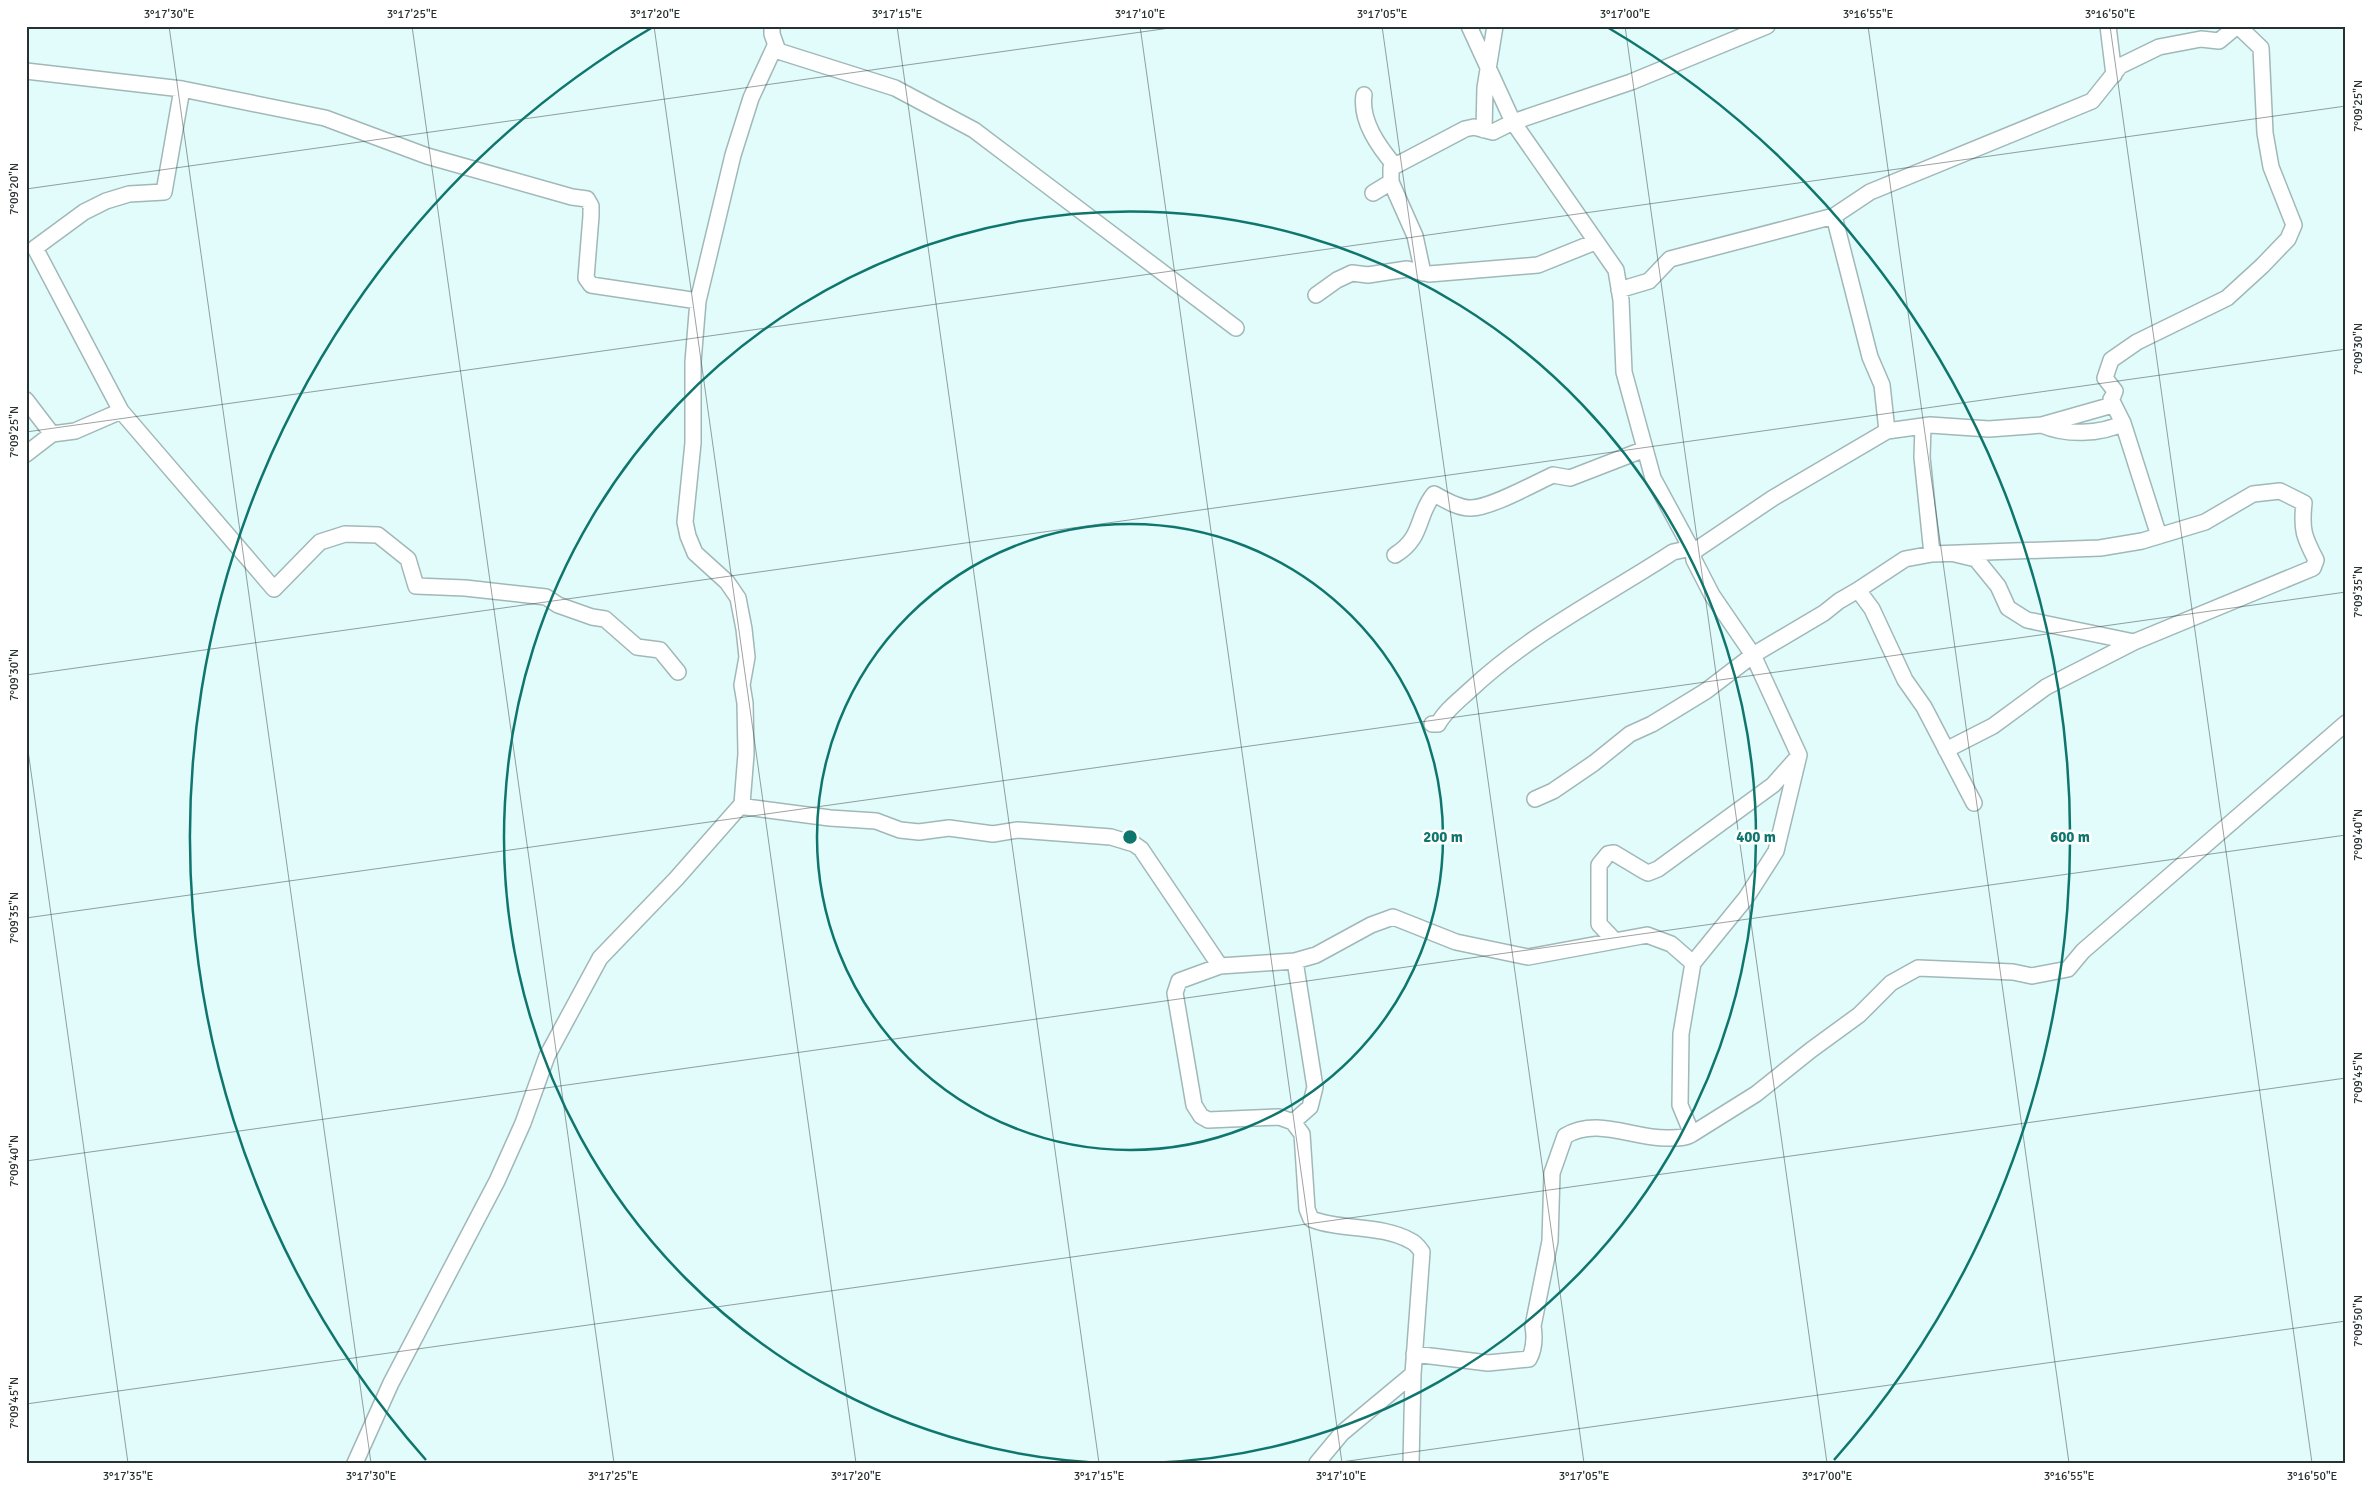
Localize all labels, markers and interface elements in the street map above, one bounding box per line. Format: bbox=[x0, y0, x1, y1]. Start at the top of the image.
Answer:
text: 3°17'30"E bbox=[144, 7, 195, 22]
text: 3°17'25"E bbox=[387, 7, 438, 22]
text: 3°17'20"E bbox=[630, 7, 681, 22]
text: 3°17'15"E bbox=[872, 7, 923, 22]
text: 3°17'10"E bbox=[1115, 7, 1166, 22]
text: 3°17'05"E bbox=[1357, 7, 1408, 22]
text: 3°17'00"E bbox=[1600, 7, 1651, 22]
text: 3°16'55"E bbox=[1843, 7, 1894, 22]
text: 3°16'50"E bbox=[2085, 7, 2136, 22]
text: 7°09'25"N bbox=[2351, 80, 2366, 132]
text: 7°09'20"N bbox=[7, 163, 22, 215]
text: 7°09'30"N bbox=[2351, 323, 2366, 375]
text: 7°09'25"N bbox=[7, 406, 22, 458]
text: 7°09'35"N bbox=[2351, 566, 2366, 618]
text: 7°09'30"N bbox=[7, 649, 22, 701]
text: 7°09'40"N bbox=[2351, 809, 2366, 861]
centre of rings bbox=[1121, 828, 1139, 846]
text: 200 m bbox=[1423, 828, 1463, 846]
text: 400 m bbox=[1736, 828, 1776, 846]
text: 600 m bbox=[2050, 828, 2090, 846]
text: 7°09'35"N bbox=[7, 892, 22, 944]
text: 7°09'45"N bbox=[2351, 1052, 2366, 1104]
text: 7°09'40"N bbox=[7, 1135, 22, 1187]
text: 7°09'50"N bbox=[2351, 1295, 2366, 1347]
text: 7°09'45"N bbox=[7, 1377, 22, 1429]
text: 3°17'35"E bbox=[103, 1469, 154, 1484]
text: 3°17'30"E bbox=[346, 1469, 397, 1484]
text: 3°17'25"E bbox=[588, 1469, 639, 1484]
text: 3°17'20"E bbox=[831, 1469, 882, 1484]
text: 3°17'15"E bbox=[1074, 1469, 1125, 1484]
text: 3°17'10"E bbox=[1316, 1469, 1367, 1484]
text: 3°17'05"E bbox=[1559, 1469, 1610, 1484]
text: 3°17'00"E bbox=[1802, 1469, 1853, 1484]
text: 3°16'55"E bbox=[2044, 1469, 2095, 1484]
text: 3°16'50"E bbox=[2287, 1469, 2338, 1484]

